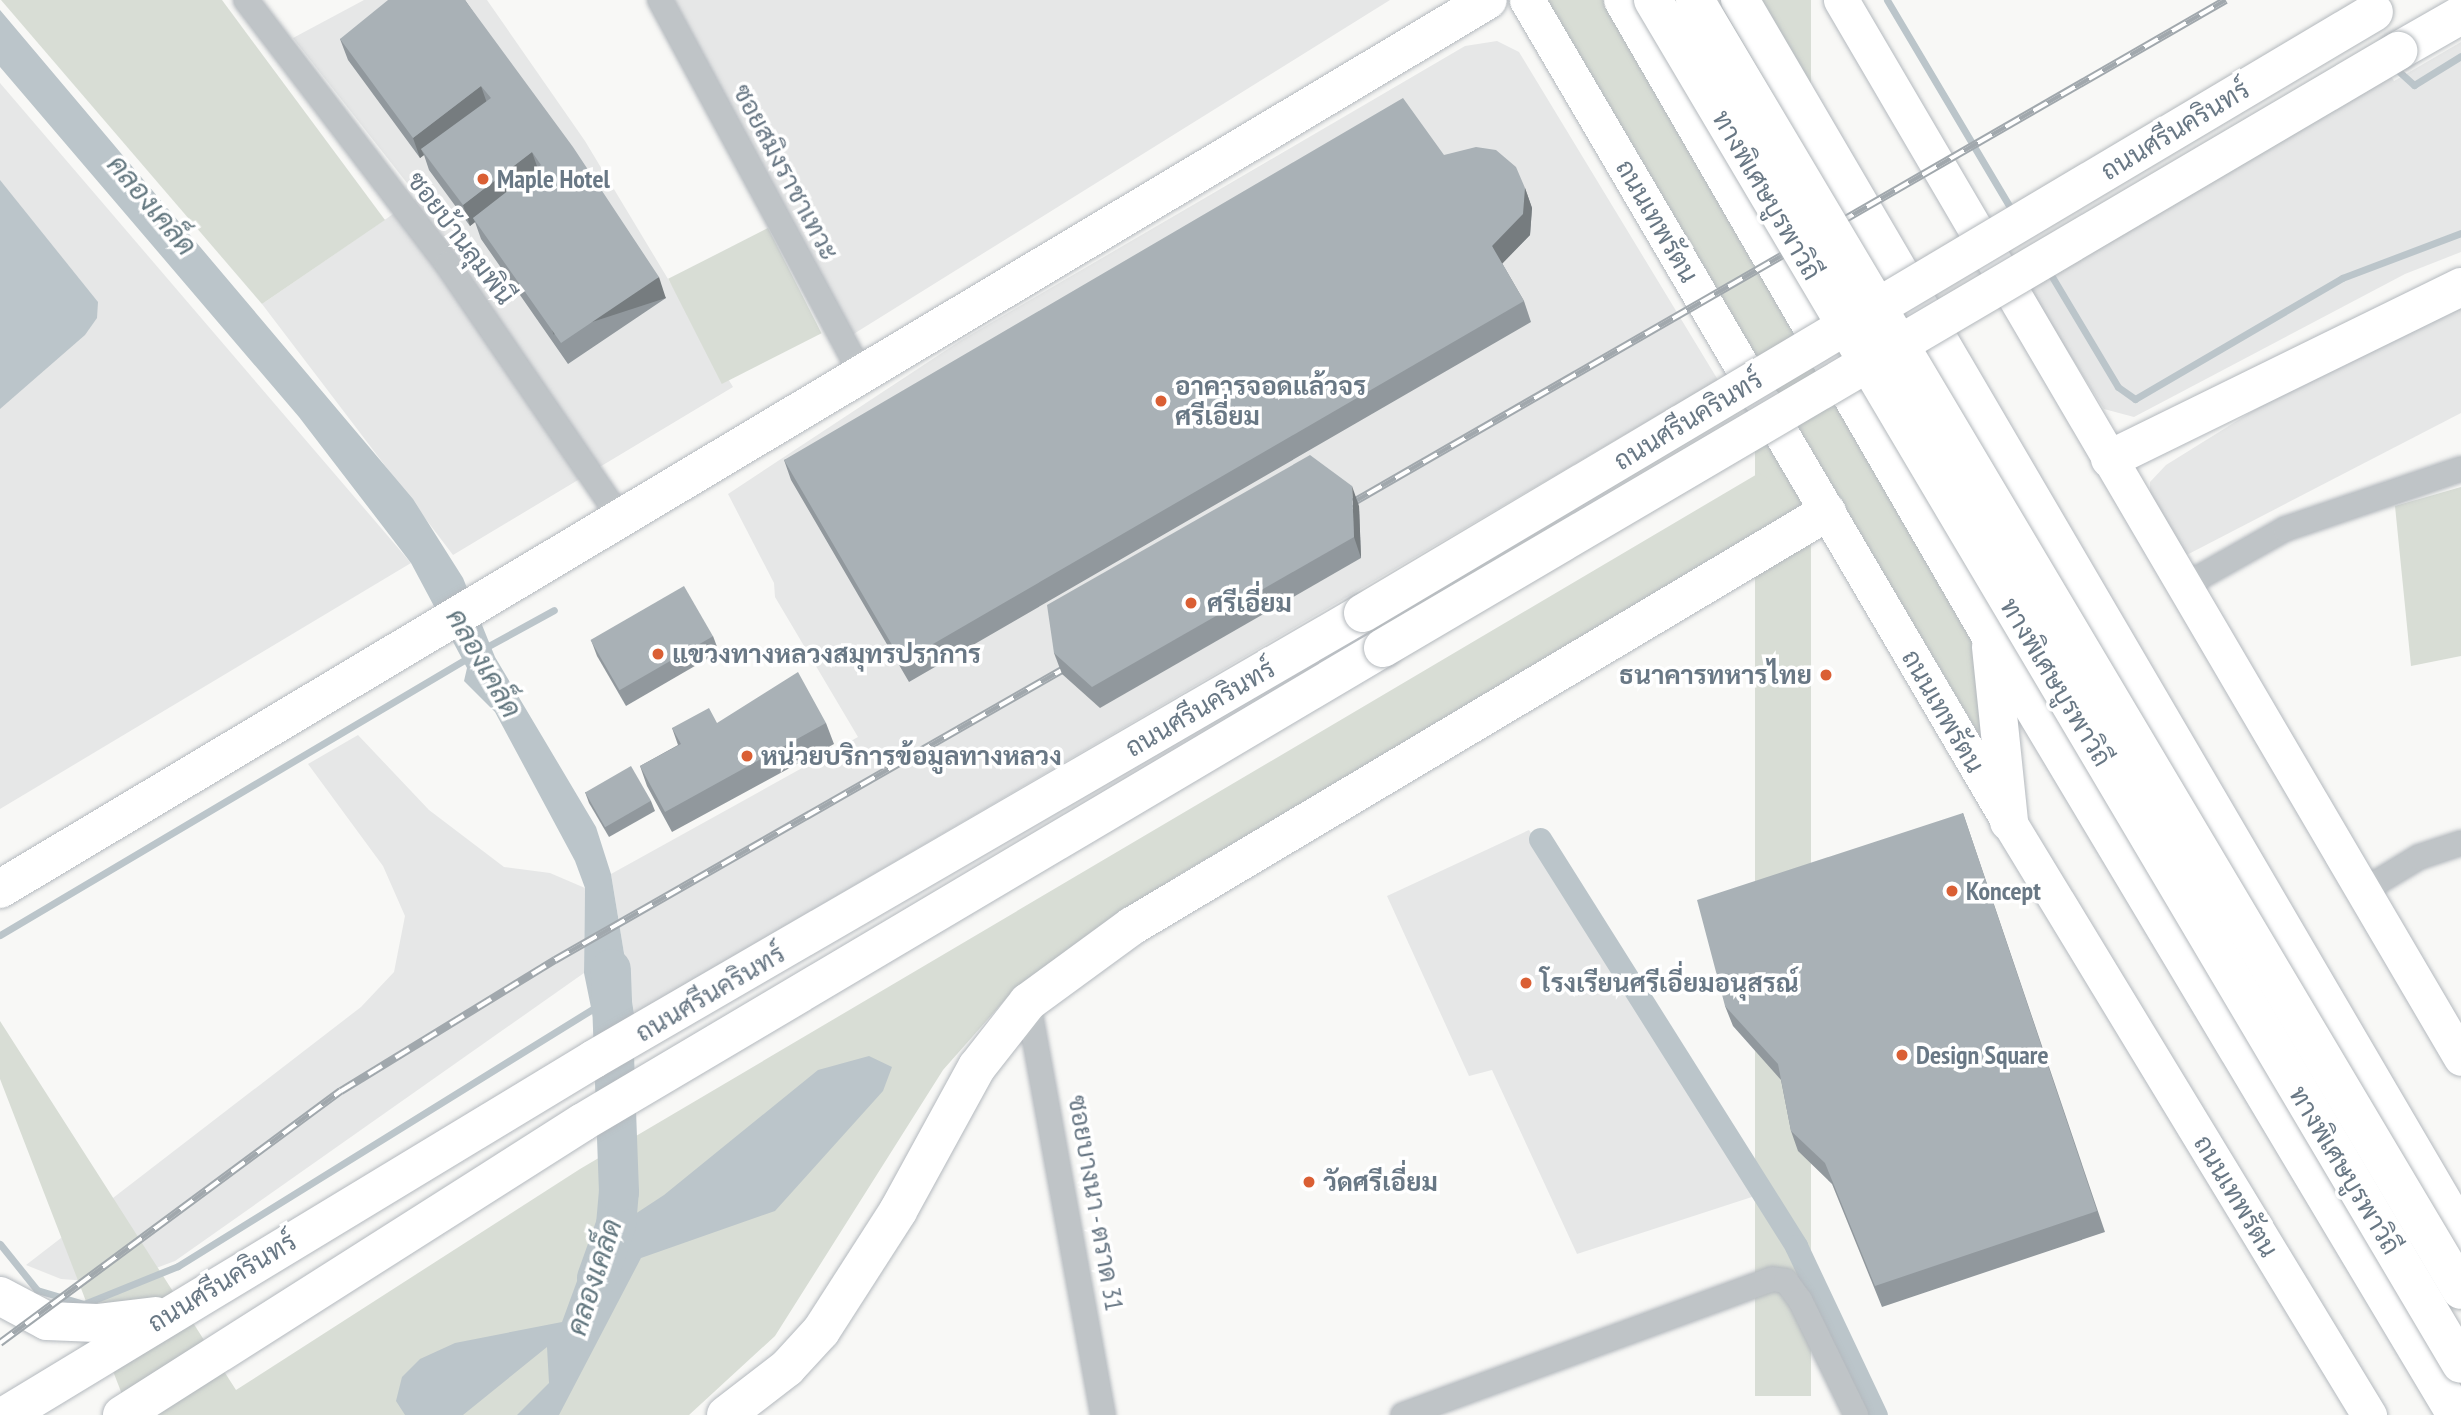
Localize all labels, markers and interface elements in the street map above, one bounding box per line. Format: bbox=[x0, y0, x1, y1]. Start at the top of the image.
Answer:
street label: ถนนศรีนครินทร์ bbox=[2095, 73, 2255, 187]
street label: ซอยสมิงราชาเทวะ bbox=[726, 79, 846, 265]
street label: ทางพิเศษบูรพาวิถี bbox=[1706, 105, 1828, 285]
water label: คลองเคล็ด bbox=[100, 148, 204, 262]
street label: ถนนเทพรัตน bbox=[1609, 154, 1705, 288]
place label: Maple Hotel bbox=[497, 163, 610, 195]
street label: ซอยบ้านลุมพินี bbox=[401, 165, 521, 311]
marker: Maple Hotel bbox=[475, 171, 491, 187]
street label: ถนนศรีนครินทร์ bbox=[1608, 363, 1768, 477]
place label: อาคารจอดแล้วจร ศรีเอี่ยม bbox=[1175, 370, 1366, 432]
marker: อาคารจอดแล้วจร ศรีเอี่ยม bbox=[1153, 393, 1169, 409]
place label: ศรีเอี่ยม bbox=[1207, 587, 1292, 619]
street label: ทางพิเศษบูรพาวิถี bbox=[1994, 592, 2118, 772]
marker: ศรีเอี่ยม bbox=[1181, 593, 1201, 613]
water label: คลองเคล็ด bbox=[439, 602, 529, 724]
place label: แขวงทางหลวงสมุทรปราการ bbox=[672, 638, 981, 670]
street label: ถนนเทพรัตน bbox=[1895, 644, 1991, 778]
marker: แขวงทางหลวงสมุทรปราการ bbox=[650, 646, 666, 662]
street label: ถนนศรีนครินทร์ bbox=[1120, 653, 1280, 763]
place label: ธนาคารทหารไทย bbox=[1619, 659, 1812, 691]
marker: ธนาคารทหารไทย bbox=[1818, 667, 1834, 683]
place label: หน่วยบริการข้อมูลทางหลวง bbox=[761, 740, 1062, 772]
marker: หน่วยบริการข้อมูลทางหลวง bbox=[739, 748, 755, 764]
place label: Koncept bbox=[1966, 875, 2041, 907]
marker: Koncept bbox=[1944, 883, 1960, 899]
street label: ถนนศรีนครินทร์ bbox=[630, 938, 790, 1048]
place label: โรงเรียนศรีเอี่ยมอนุสรณ์ bbox=[1540, 967, 1799, 999]
marker: โรงเรียนศรีเอี่ยมอนุสรณ์ bbox=[1518, 975, 1534, 991]
place label: Design Square bbox=[1916, 1039, 2049, 1071]
marker: Design Square bbox=[1894, 1047, 1910, 1063]
street label: ทางพิเศษบูรพาวิถี bbox=[2283, 1080, 2407, 1260]
street label: ซอยบางนา - ตราด 31 bbox=[1062, 1092, 1130, 1314]
street label: ถนนเทพรัตน bbox=[2187, 1129, 2285, 1263]
place label: วัดศรีเอี่ยม bbox=[1323, 1166, 1438, 1198]
marker: วัดศรีเอี่ยม bbox=[1301, 1174, 1317, 1190]
water label: คลองเคล็ด bbox=[559, 1214, 629, 1340]
street label: ถนนศรีนครินทร์ bbox=[142, 1225, 302, 1339]

